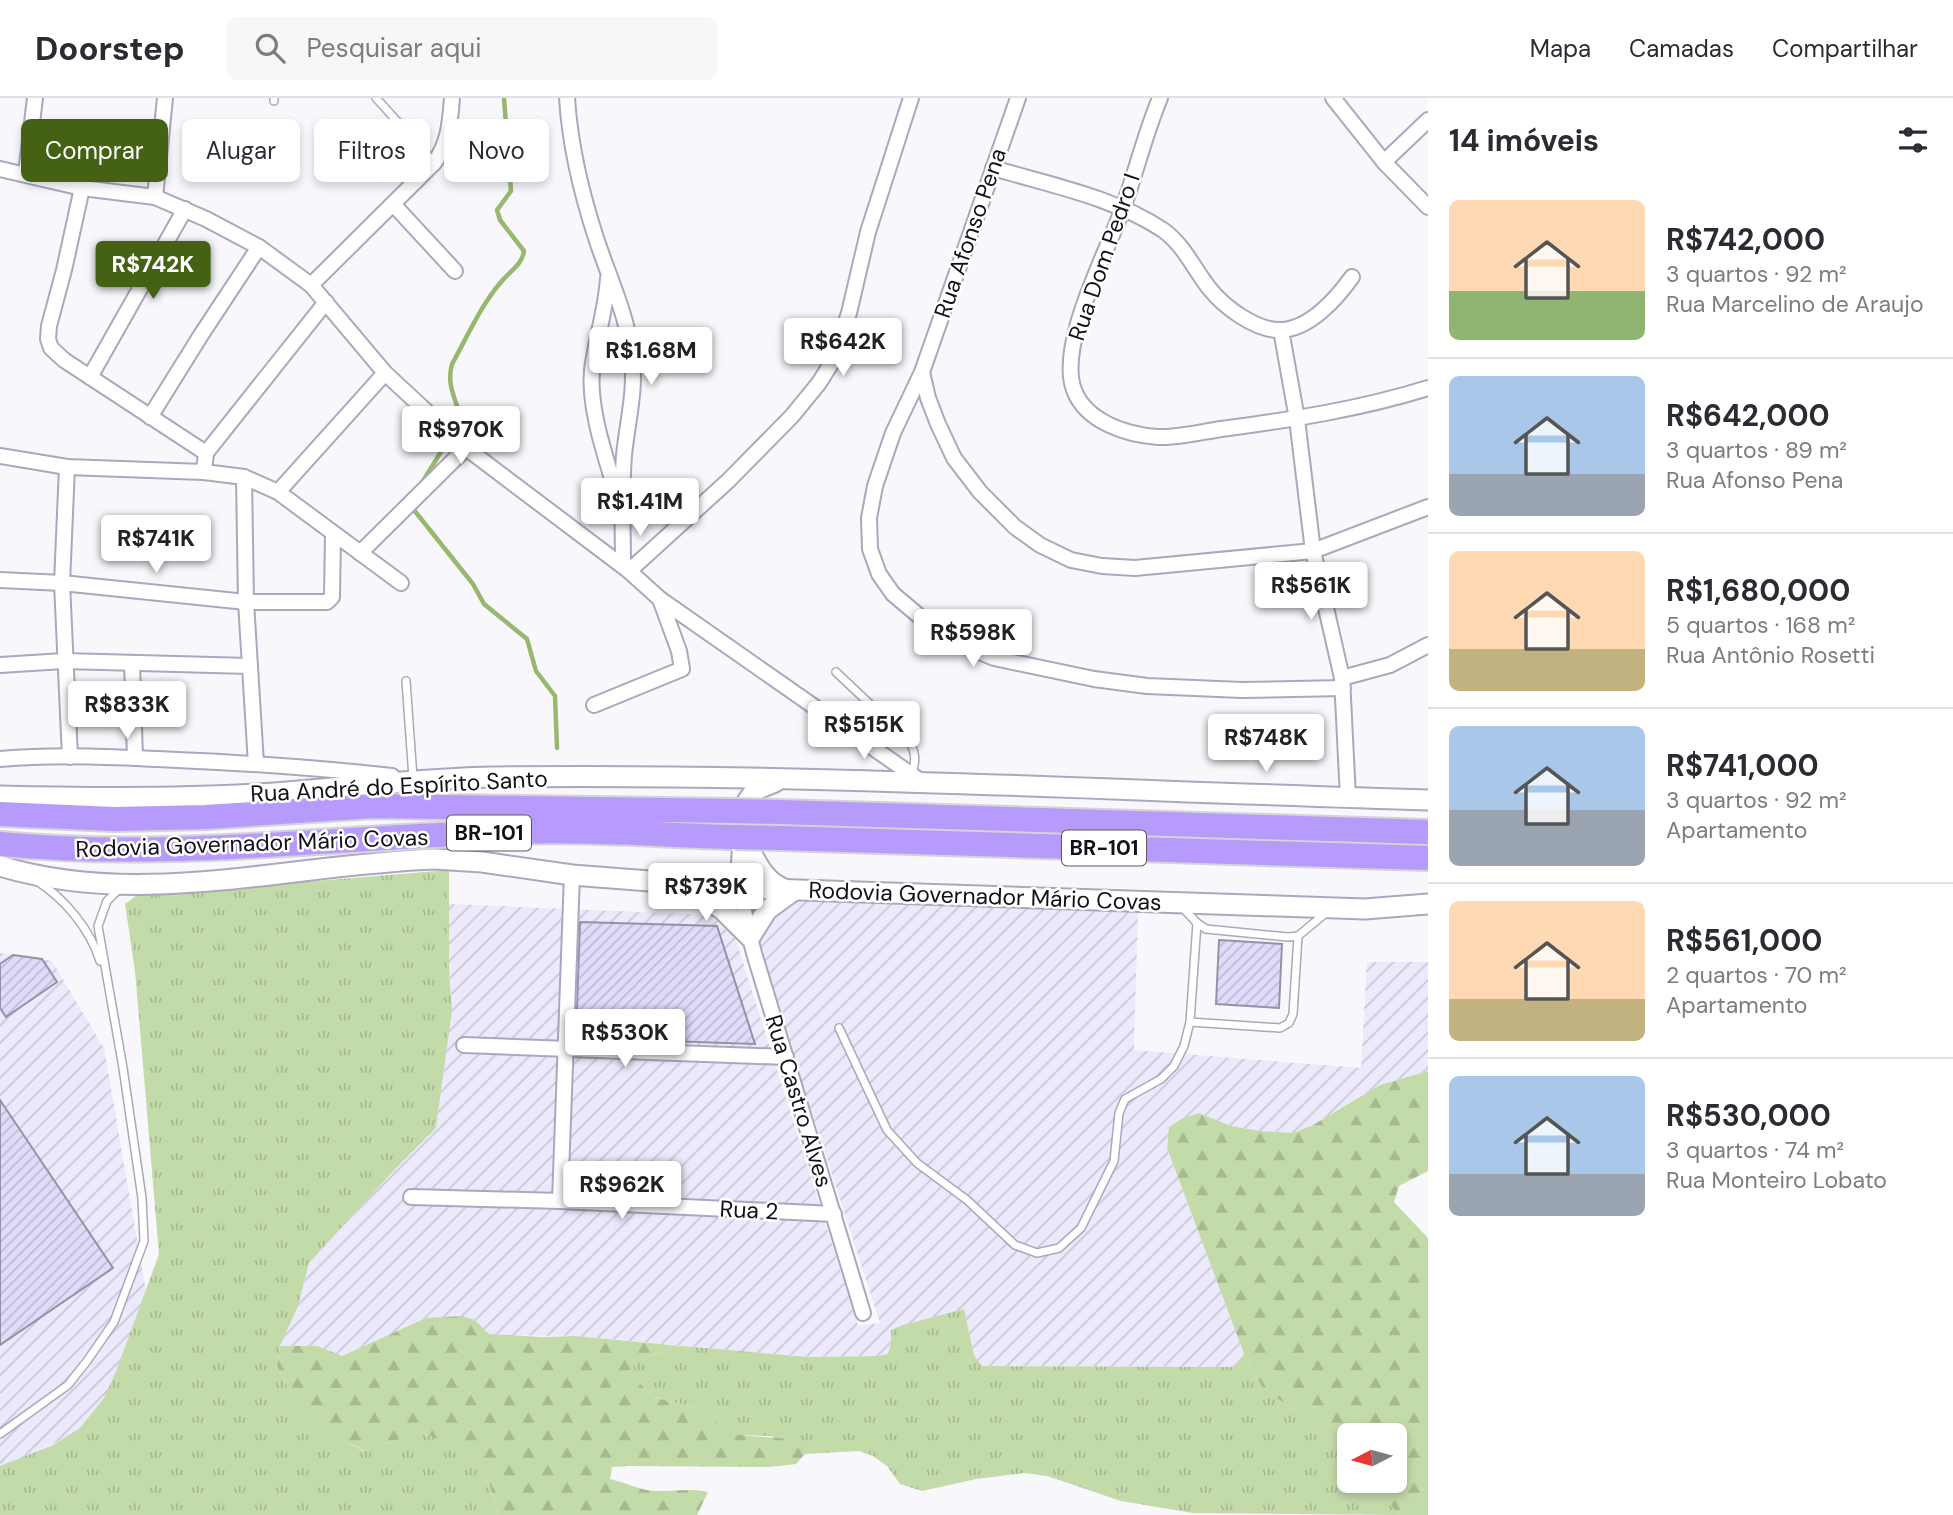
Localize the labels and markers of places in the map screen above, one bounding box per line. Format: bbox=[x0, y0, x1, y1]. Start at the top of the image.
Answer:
pin: R$742K bbox=[96, 242, 210, 301]
pin: R$642K bbox=[786, 318, 900, 378]
pin: R$1.68M bbox=[586, 328, 716, 387]
pin: R$970K bbox=[404, 406, 518, 466]
pin: R$1.41M bbox=[575, 478, 705, 538]
pin: R$741K bbox=[99, 516, 213, 575]
pin: R$561K bbox=[1254, 562, 1368, 622]
pin: R$598K bbox=[916, 610, 1030, 669]
pin: R$833K bbox=[70, 682, 184, 741]
pin: R$515K bbox=[807, 702, 921, 761]
pin: R$748K bbox=[1209, 714, 1323, 774]
pin: R$739K bbox=[649, 864, 763, 923]
pin: R$530K bbox=[568, 1010, 682, 1069]
pin: R$962K bbox=[565, 1162, 679, 1221]

